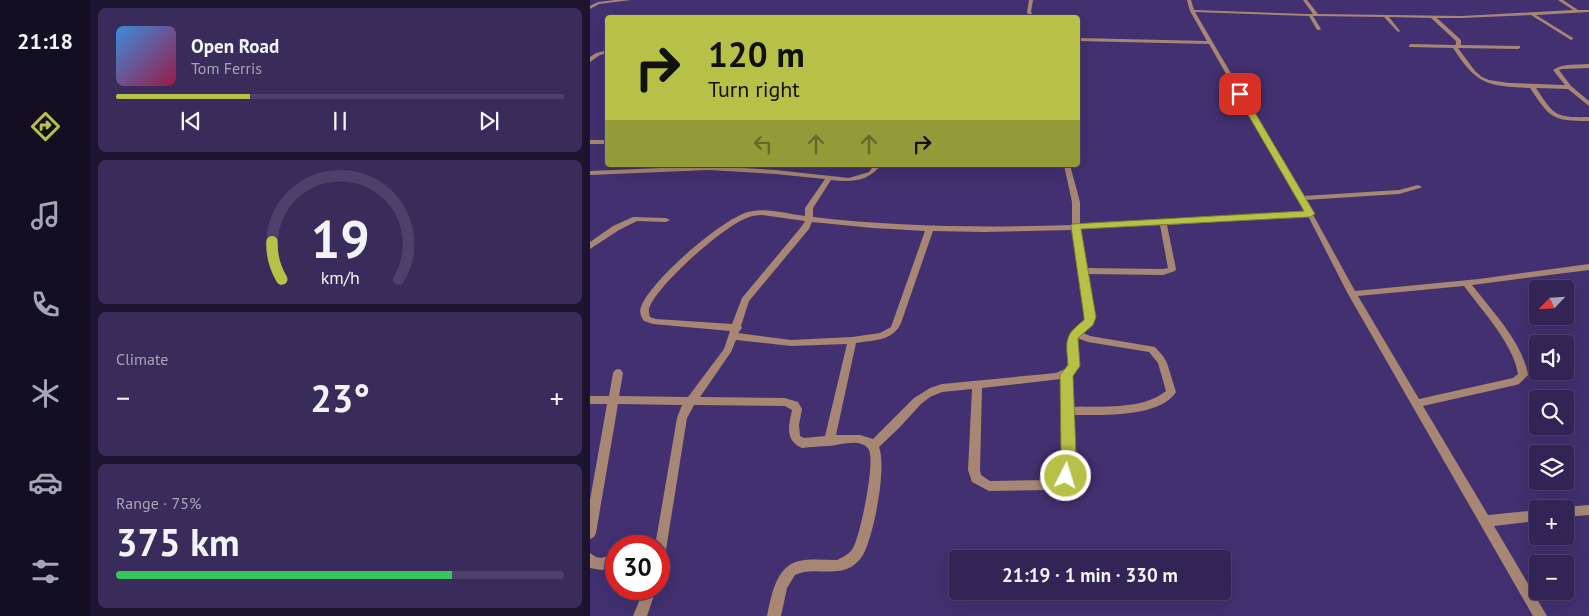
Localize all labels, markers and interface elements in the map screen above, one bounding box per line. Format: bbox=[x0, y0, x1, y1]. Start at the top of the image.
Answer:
text: 21:18 bbox=[17, 27, 73, 55]
text: 120 m bbox=[708, 31, 805, 77]
text: Open Road bbox=[191, 34, 279, 58]
icon: right bbox=[625, 35, 690, 100]
text: Tom Ferris bbox=[191, 58, 262, 78]
pin bbox=[1219, 73, 1261, 115]
text: Turn right bbox=[708, 75, 800, 103]
icon: arrive bbox=[1226, 80, 1254, 108]
icon: previous bbox=[177, 107, 205, 135]
icon: pause bbox=[326, 107, 354, 135]
icon: next bbox=[475, 107, 503, 135]
icon: directions bbox=[28, 109, 63, 144]
icon: left bbox=[749, 130, 777, 158]
icon: ahead bbox=[802, 130, 830, 158]
icon: ahead bbox=[855, 130, 883, 158]
icon: right bbox=[908, 130, 936, 158]
icon: music bbox=[28, 198, 63, 233]
text: 19 bbox=[311, 205, 369, 272]
text: km/h bbox=[320, 266, 360, 289]
north arrow bbox=[1529, 280, 1574, 325]
map controls bbox=[1529, 280, 1574, 600]
icon: phone bbox=[28, 287, 63, 322]
button: sound bbox=[1529, 335, 1574, 380]
text: Climate bbox=[116, 349, 168, 369]
text: 23° bbox=[310, 373, 370, 422]
icon: climate bbox=[28, 376, 63, 411]
text: − bbox=[116, 379, 130, 416]
text: + bbox=[550, 379, 564, 416]
button: search bbox=[1529, 390, 1574, 435]
button: layers bbox=[1529, 445, 1574, 490]
position arrow bbox=[1039, 449, 1091, 501]
icon: car bbox=[28, 465, 63, 500]
text: Range · 75% bbox=[116, 493, 201, 513]
button: + bbox=[1529, 500, 1574, 545]
text: 375 km bbox=[116, 517, 240, 566]
speed limit sign: 30 bbox=[605, 535, 670, 600]
icon: filters bbox=[28, 554, 63, 589]
button: − bbox=[1529, 555, 1574, 600]
text: 21:19 · 1 min · 330 m bbox=[1002, 563, 1178, 587]

